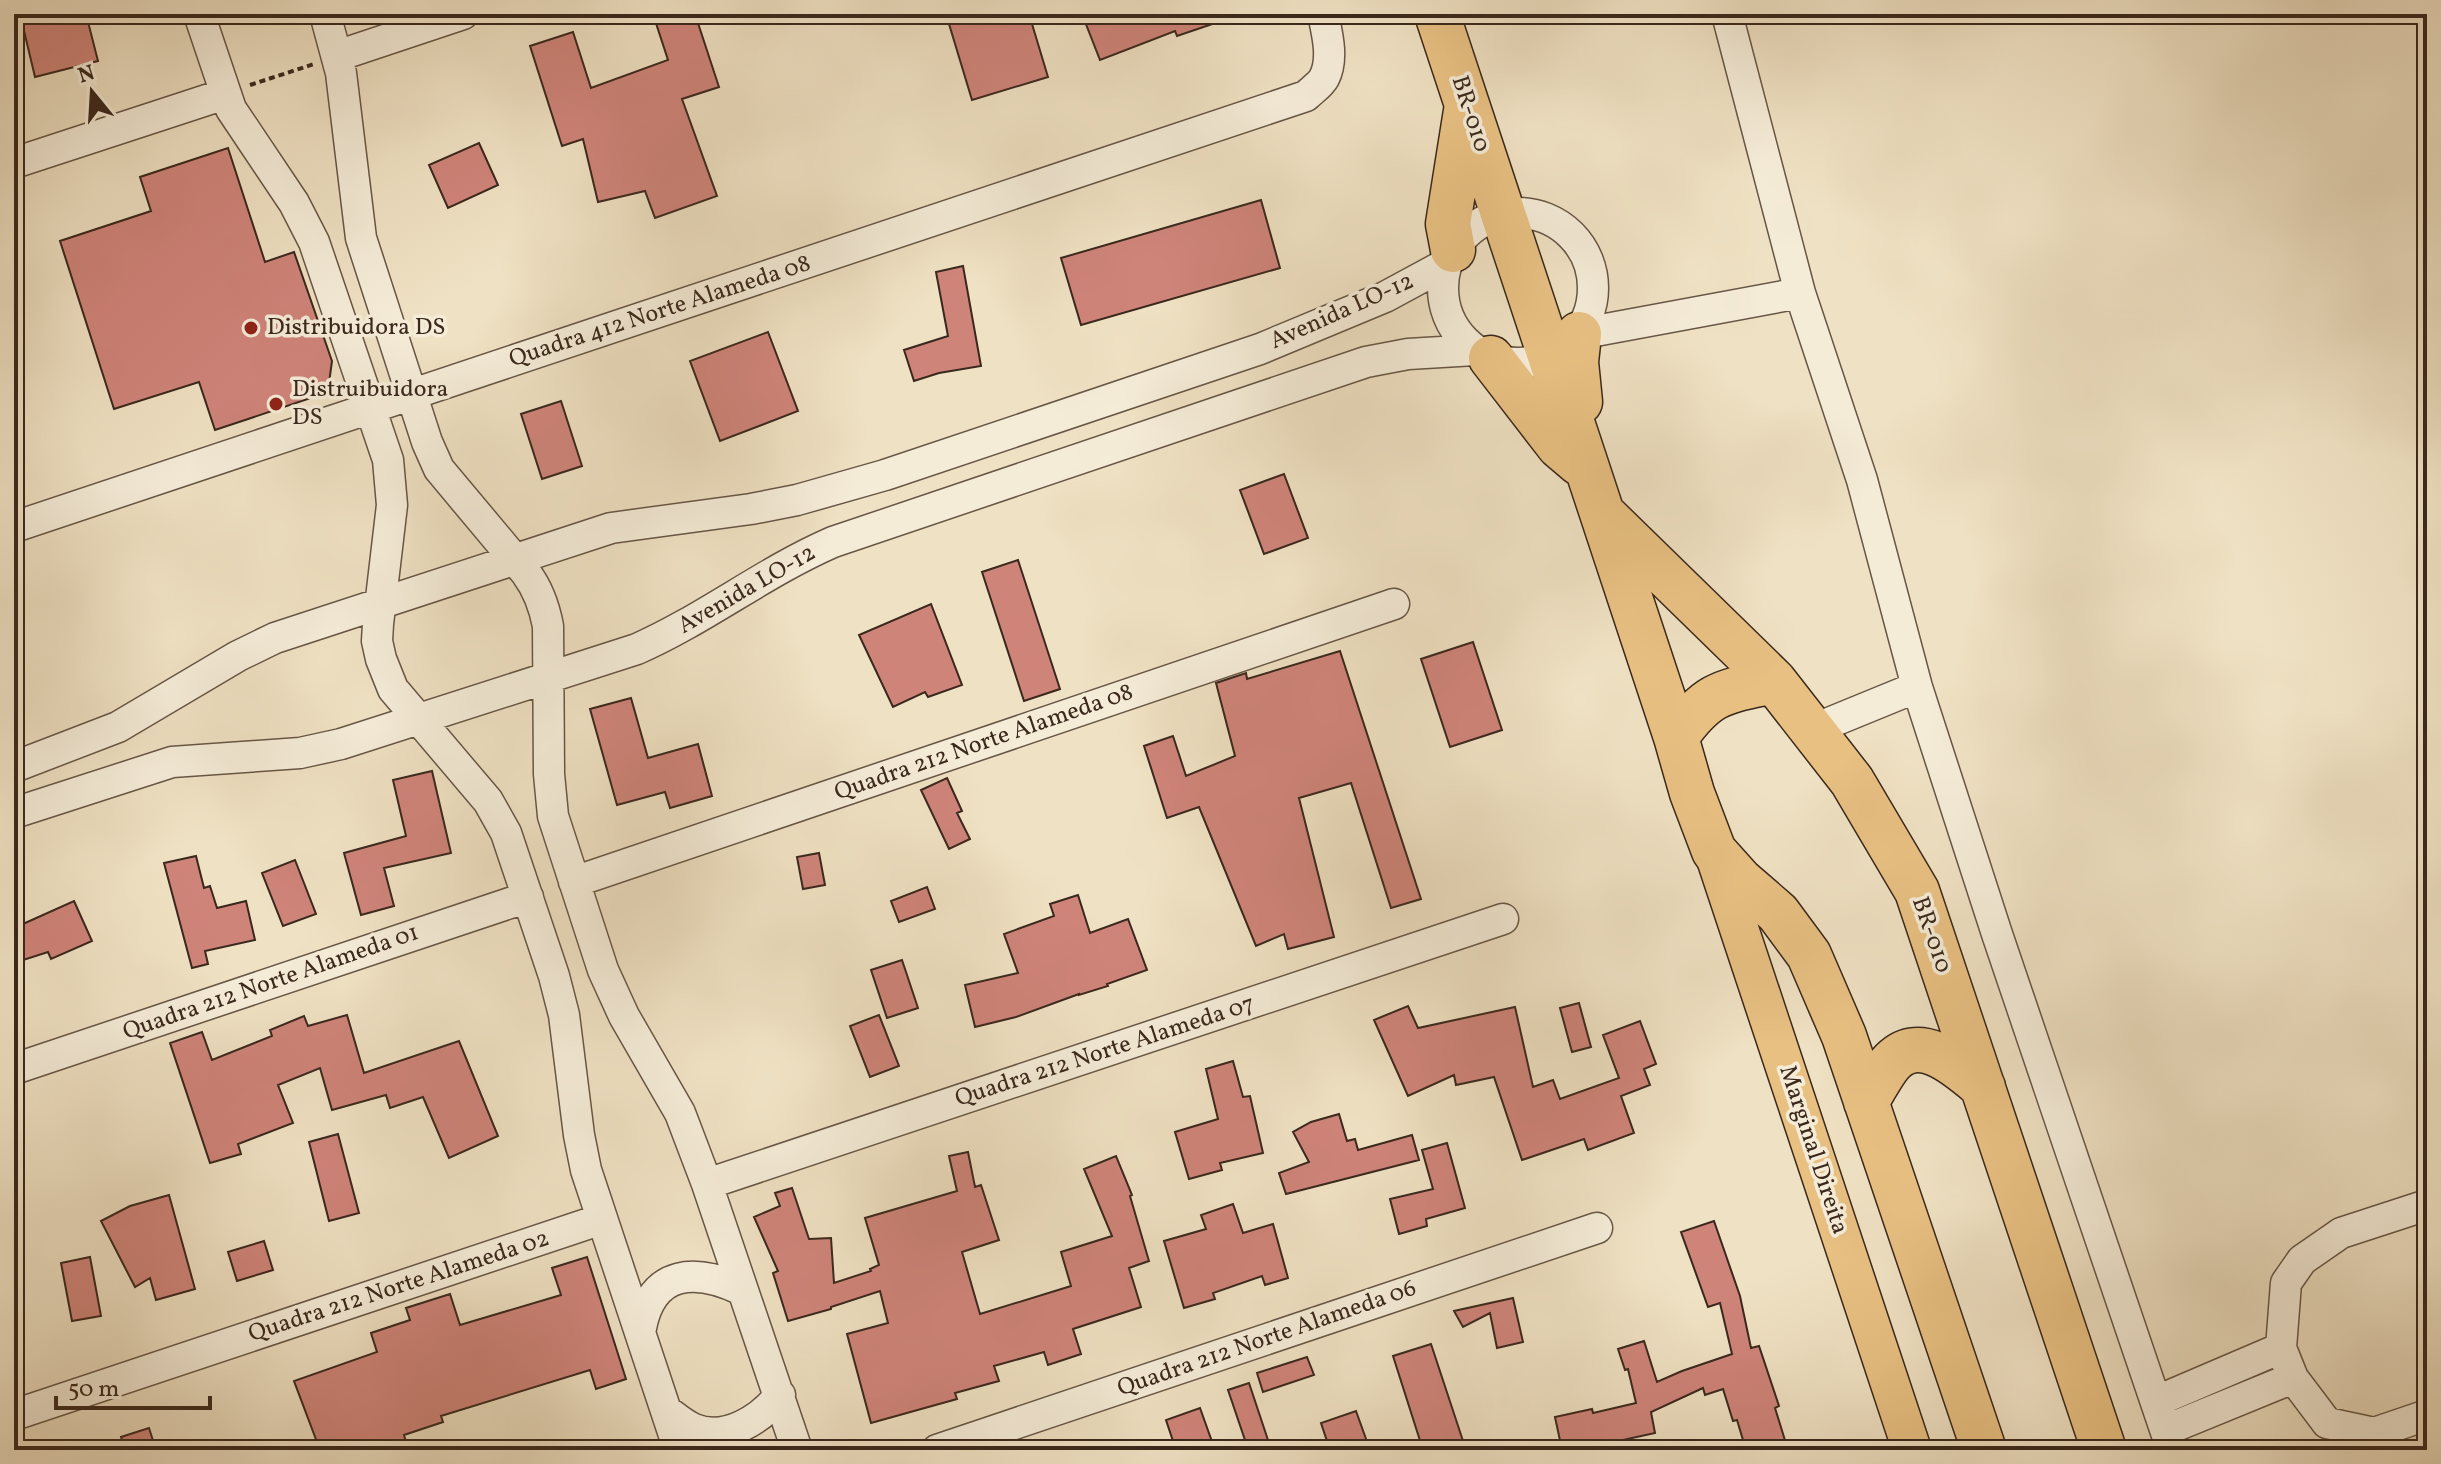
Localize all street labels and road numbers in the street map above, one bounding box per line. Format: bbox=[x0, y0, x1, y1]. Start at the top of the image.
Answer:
street label: BR-010 bbox=[1442, 71, 1498, 157]
street label: Quadra 412 Norte Alameda 08 bbox=[505, 247, 815, 377]
street label: Avenida LO-12 bbox=[1265, 265, 1419, 359]
street label: Avenida LO-12 bbox=[672, 537, 822, 643]
street label: Quadra 212 Norte Alameda 08 bbox=[830, 676, 1138, 810]
street label: BR-010 bbox=[1902, 892, 1960, 978]
street label: Quadra 212 Norte Alameda 01 bbox=[118, 916, 424, 1050]
street label: Quadra 212 Norte Alameda 07 bbox=[951, 987, 1259, 1117]
street label: Marginal Direita bbox=[1770, 1061, 1856, 1239]
street label: Quadra 212 Norte Alameda 02 bbox=[244, 1222, 554, 1352]
street label: Quadra 212 Norte Alameda 06 bbox=[1113, 1272, 1421, 1406]

